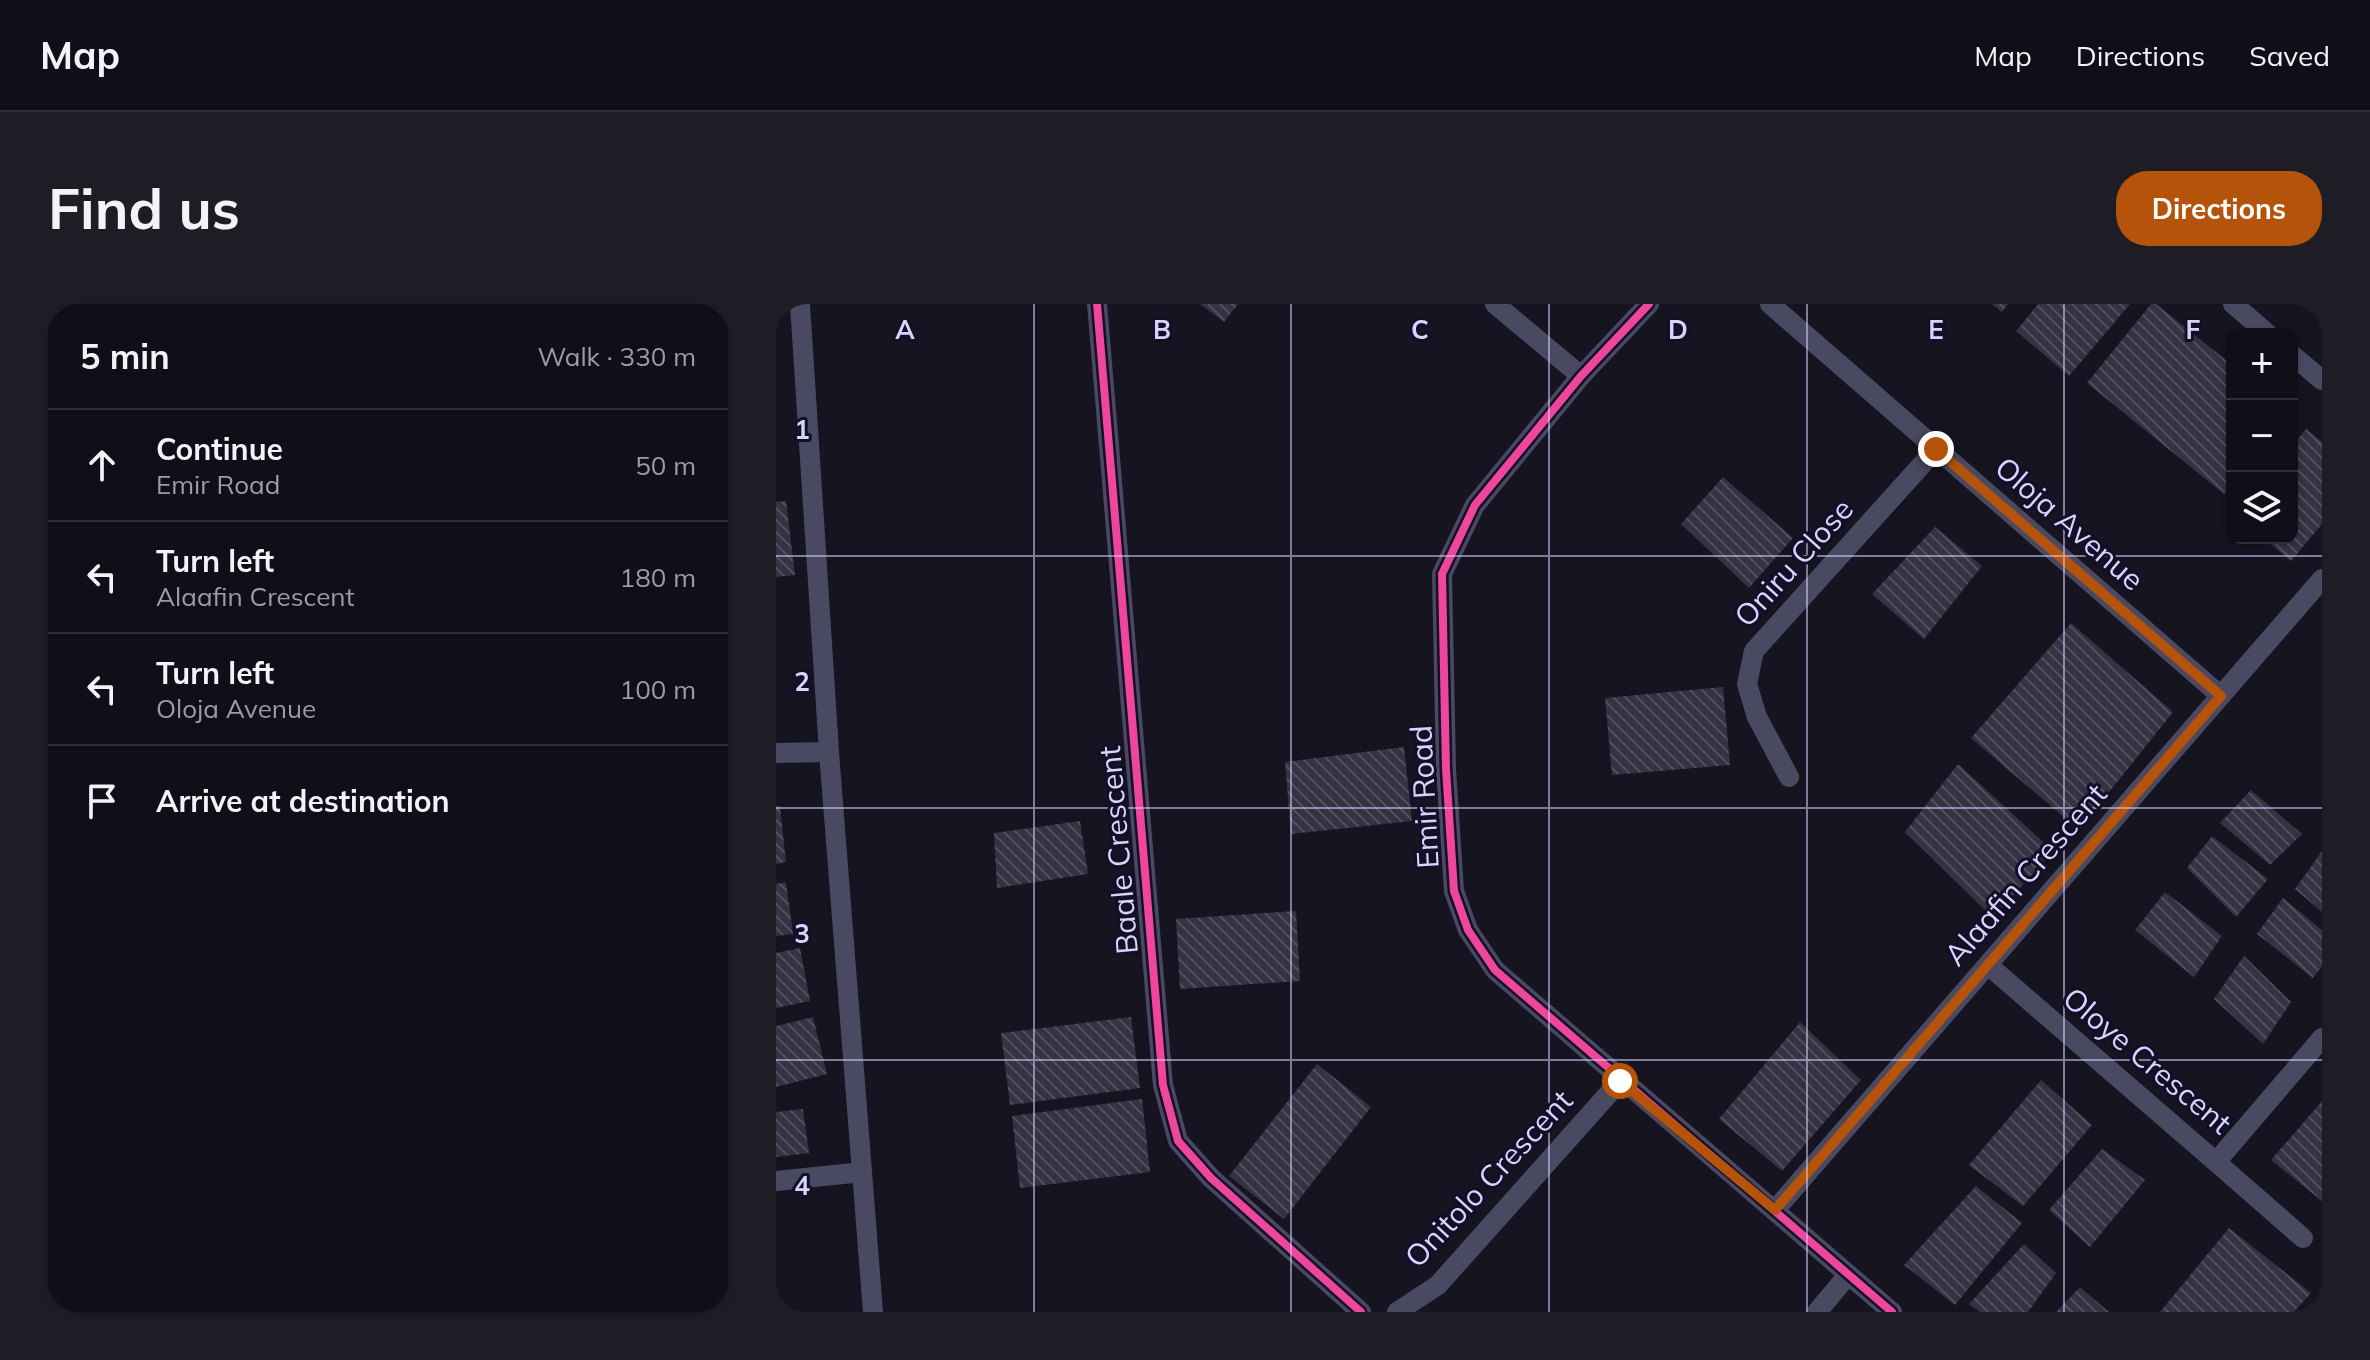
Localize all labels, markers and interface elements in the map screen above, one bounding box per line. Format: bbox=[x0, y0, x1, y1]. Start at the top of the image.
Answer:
text: Map bbox=[40, 31, 120, 79]
text: Map bbox=[1974, 38, 2032, 73]
text: Directions bbox=[2076, 38, 2205, 73]
text: Saved bbox=[2249, 38, 2330, 73]
button: Directions bbox=[2116, 171, 2322, 246]
text: Find us bbox=[48, 173, 240, 243]
text: A bbox=[895, 313, 915, 346]
text: B bbox=[1153, 313, 1171, 346]
text: C bbox=[1411, 313, 1429, 346]
text: D bbox=[1668, 313, 1688, 346]
text: E bbox=[1928, 313, 1944, 346]
text: F bbox=[2186, 313, 2201, 346]
map controls bbox=[2226, 328, 2298, 544]
button: + bbox=[2226, 328, 2298, 400]
text: 5 min bbox=[80, 335, 170, 378]
text: Walk · 330 m bbox=[537, 340, 696, 373]
button: − bbox=[2226, 400, 2298, 472]
text: 1 bbox=[794, 413, 810, 446]
text: Continue bbox=[156, 430, 283, 468]
route end bbox=[1918, 431, 1954, 467]
icon: ahead bbox=[80, 443, 124, 487]
street label: Oloja Avenue bbox=[1987, 448, 2152, 598]
text: 50 m bbox=[635, 449, 696, 482]
text: Emir Road bbox=[156, 468, 280, 501]
button: layers bbox=[2226, 472, 2298, 544]
street label: Oniru Close bbox=[1726, 490, 1861, 634]
text: Turn left bbox=[156, 542, 274, 580]
icon: left bbox=[80, 555, 124, 599]
text: 180 m bbox=[620, 561, 696, 594]
text: Alaafin Crescent bbox=[156, 580, 355, 613]
text: Turn left bbox=[156, 654, 274, 692]
text: 2 bbox=[794, 665, 810, 698]
icon: left bbox=[80, 667, 124, 711]
text: 100 m bbox=[620, 673, 696, 706]
text: Oloja Avenue bbox=[156, 692, 316, 725]
street label: Emir Road bbox=[1401, 724, 1447, 870]
street label: Baale Crescent bbox=[1090, 744, 1146, 956]
street label: Alaafin Crescent bbox=[1936, 775, 2115, 973]
icon: arrive bbox=[80, 779, 124, 823]
text: Arrive at destination bbox=[156, 782, 450, 820]
text: 3 bbox=[794, 917, 810, 950]
street label: Oloye Crescent bbox=[2056, 979, 2240, 1142]
route start bbox=[1602, 1063, 1638, 1099]
street label: Onitolo Crescent bbox=[1396, 1082, 1580, 1275]
text: 4 bbox=[794, 1169, 810, 1202]

